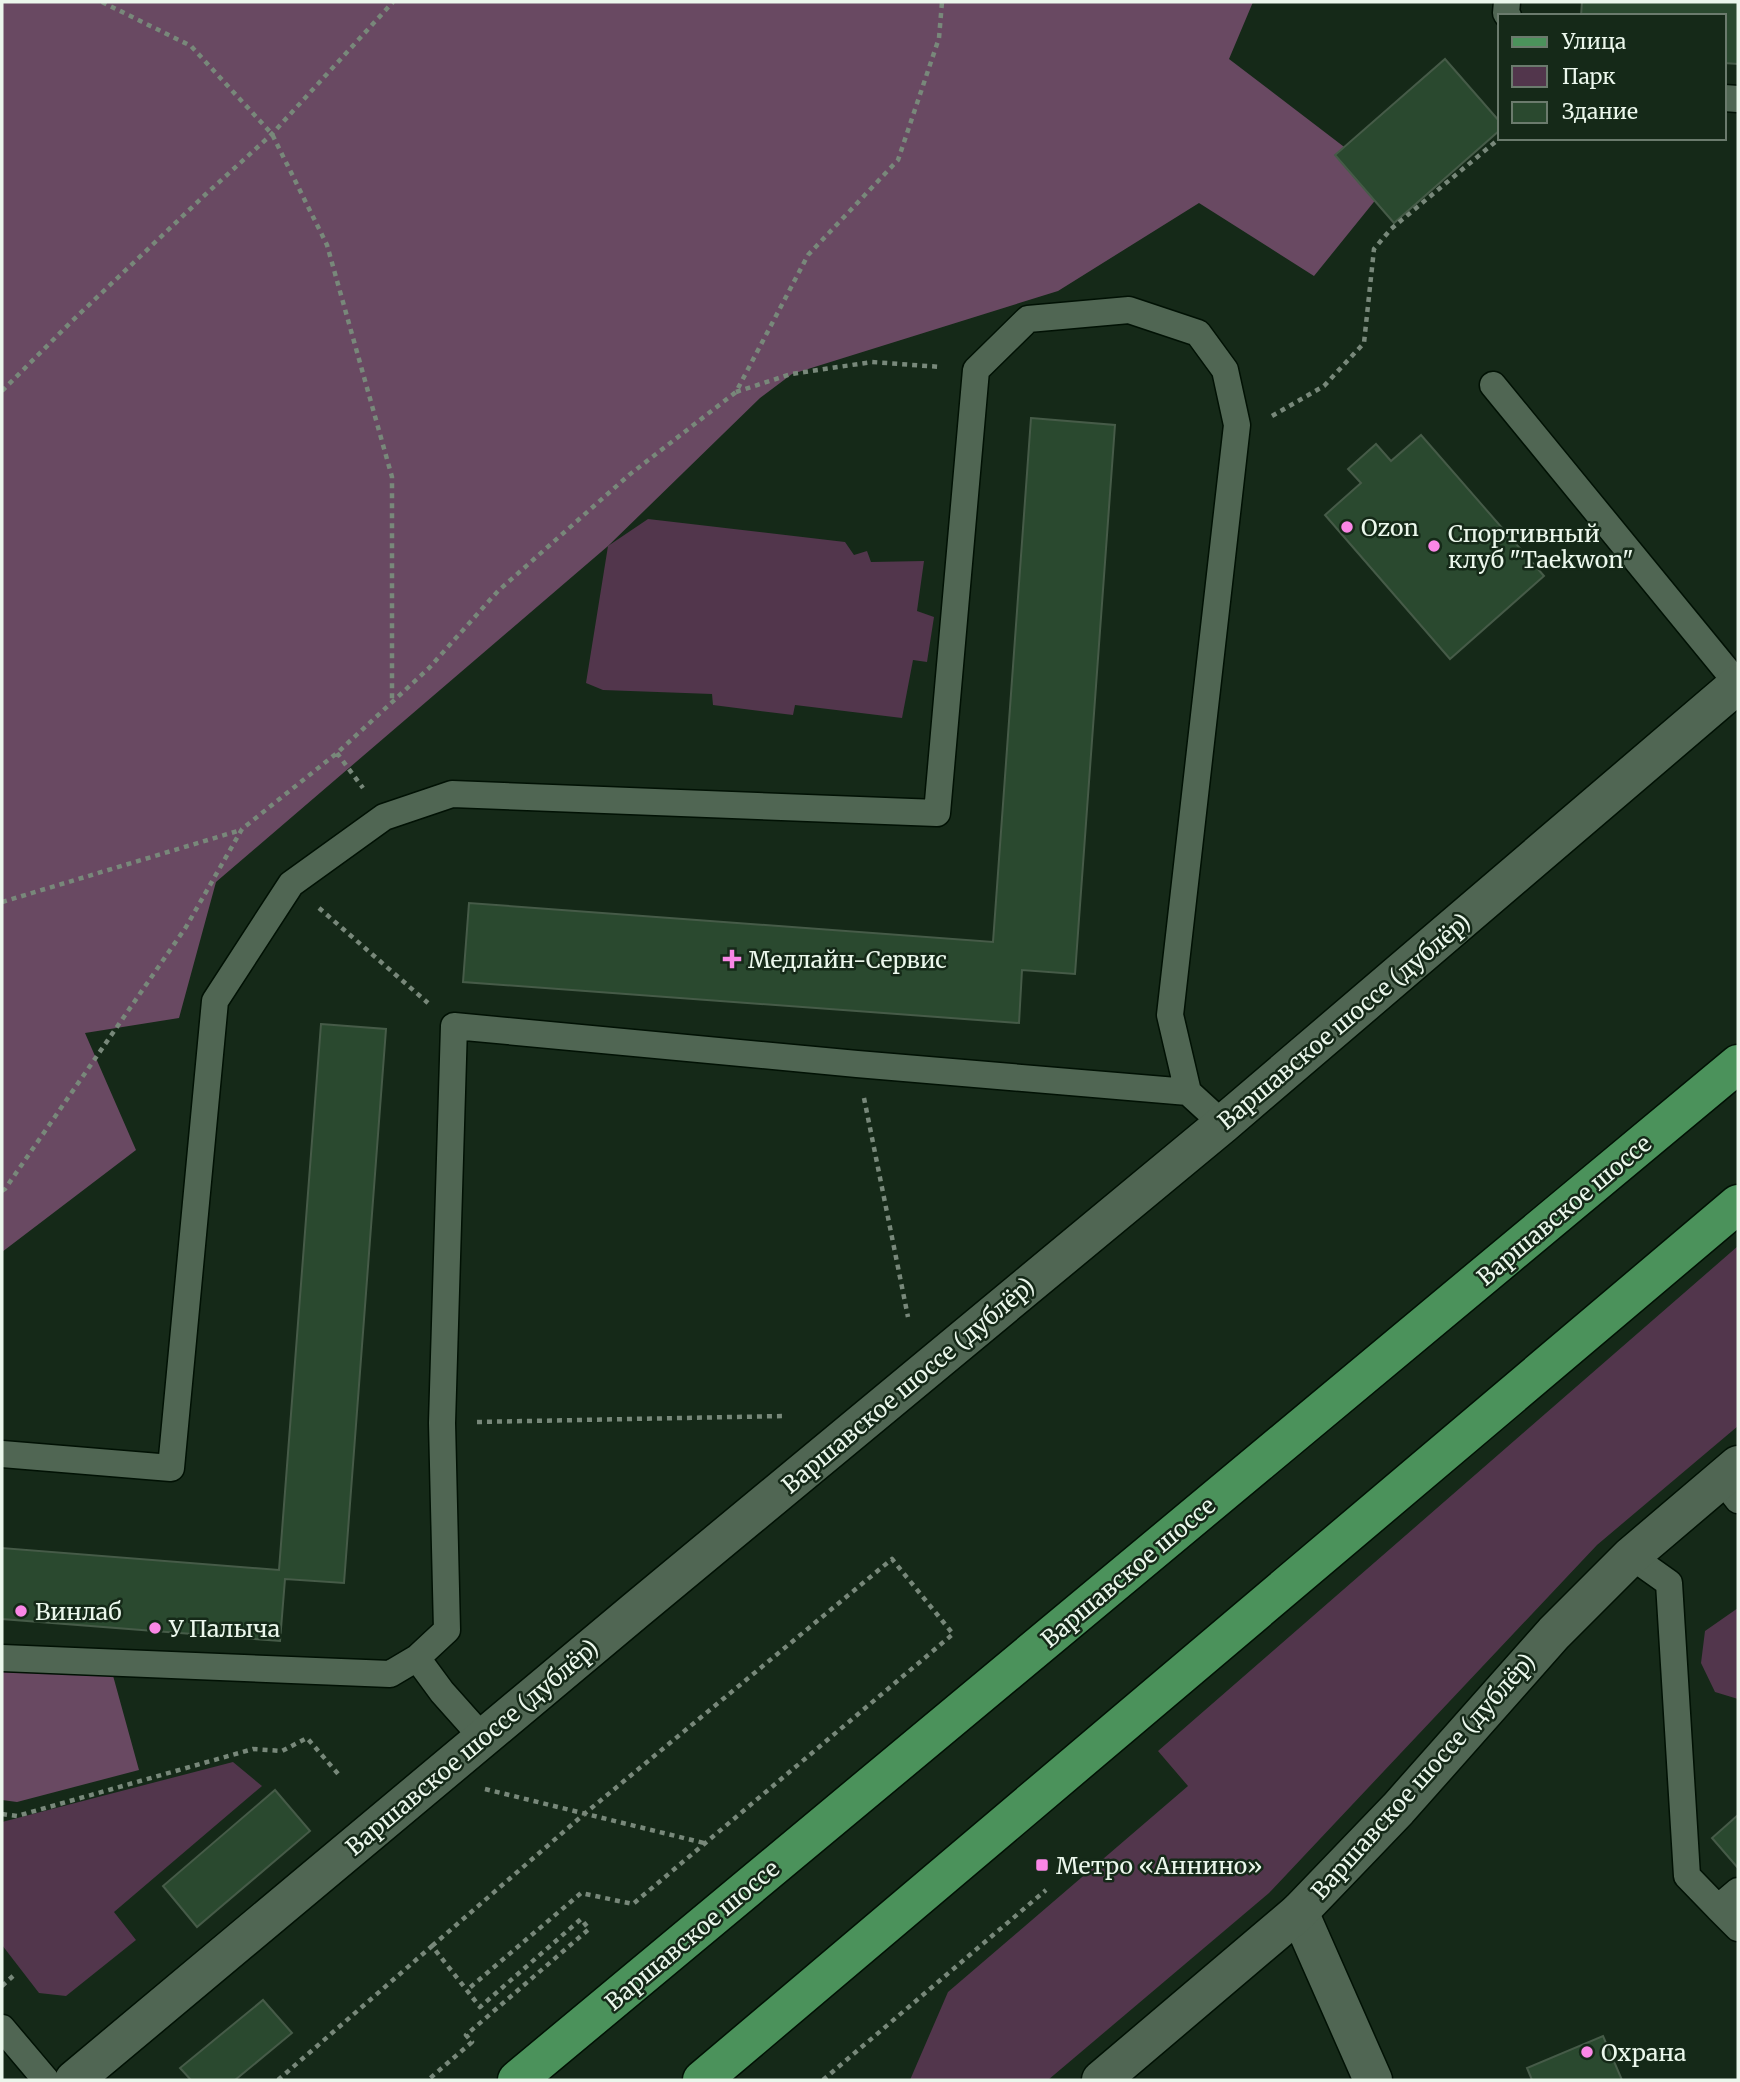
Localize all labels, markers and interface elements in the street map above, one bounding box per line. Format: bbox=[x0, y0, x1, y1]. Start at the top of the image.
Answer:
legend bbox=[1498, 14, 1726, 140]
text: Улица bbox=[1561, 28, 1626, 55]
text: Парк bbox=[1562, 63, 1616, 90]
text: Здание bbox=[1562, 98, 1638, 125]
place label: Ozon bbox=[1361, 513, 1419, 542]
marker: Ozon bbox=[1339, 519, 1355, 535]
place label: Спортивный клуб "Taekwon" bbox=[1448, 519, 1634, 574]
marker: Спортивный клуб "Taekwon" bbox=[1426, 538, 1442, 554]
street label: Варшавское шоссе (дублёр) bbox=[1212, 907, 1476, 1135]
place label: Медлайн-Сервис bbox=[748, 945, 947, 974]
marker: Медлайн-Сервис bbox=[722, 949, 742, 969]
street label: Варшавское шоссе bbox=[1471, 1129, 1657, 1291]
street label: Варшавское шоссе (дублёр) bbox=[776, 1271, 1040, 1499]
street label: Варшавское шоссе bbox=[1035, 1491, 1221, 1653]
place label: Винлаб bbox=[35, 1597, 122, 1626]
marker: Винлаб bbox=[13, 1603, 29, 1619]
place label: У Палыча bbox=[168, 1614, 280, 1643]
marker: У Палыча bbox=[147, 1620, 163, 1636]
street label: Варшавское шоссе (дублёр) bbox=[340, 1633, 604, 1861]
street label: Варшавское шоссе (дублёр) bbox=[1305, 1647, 1541, 1905]
place label: Метро «Аннино» bbox=[1056, 1851, 1262, 1880]
street label: Варшавское шоссе bbox=[599, 1854, 785, 2016]
marker: Метро «Аннино» bbox=[1034, 1857, 1050, 1873]
place label: Охрана bbox=[1601, 2038, 1686, 2067]
marker: Охрана bbox=[1579, 2044, 1595, 2060]

